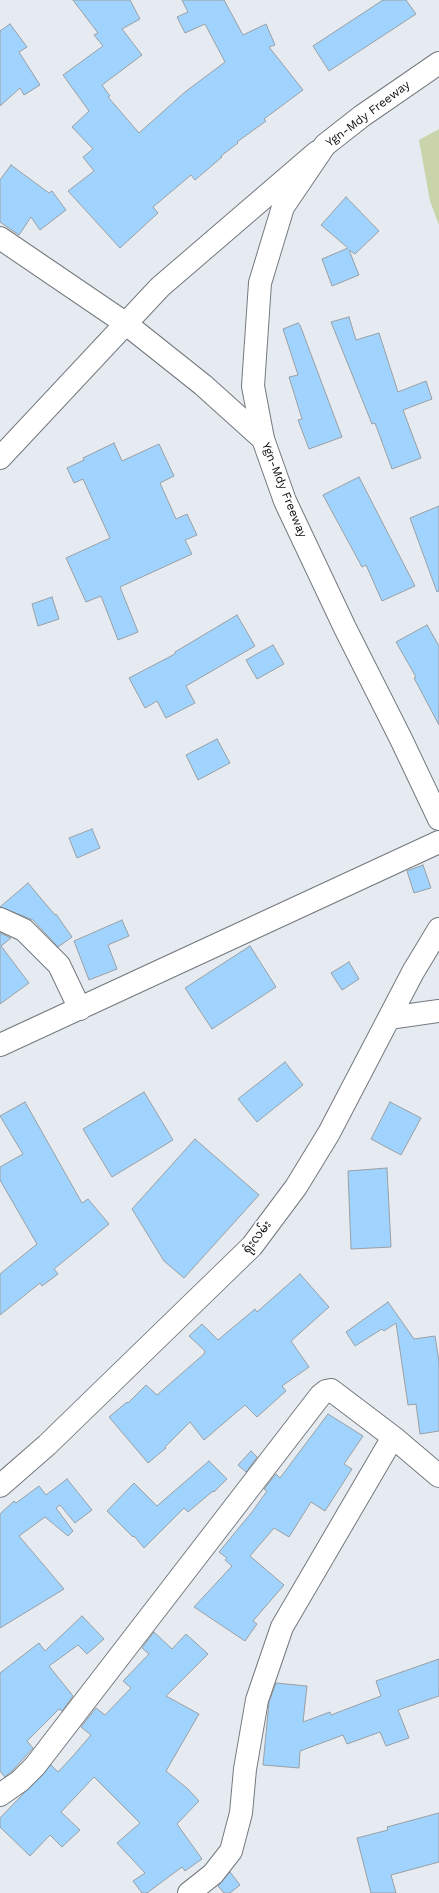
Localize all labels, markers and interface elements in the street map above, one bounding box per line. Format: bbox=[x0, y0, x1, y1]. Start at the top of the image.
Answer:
street label: Ygn-Mdy Freeway bbox=[323, 78, 413, 150]
street label: Ygn-Mdy Freeway bbox=[258, 440, 310, 540]
street label: ရုံးလမ်း bbox=[239, 1218, 275, 1256]

